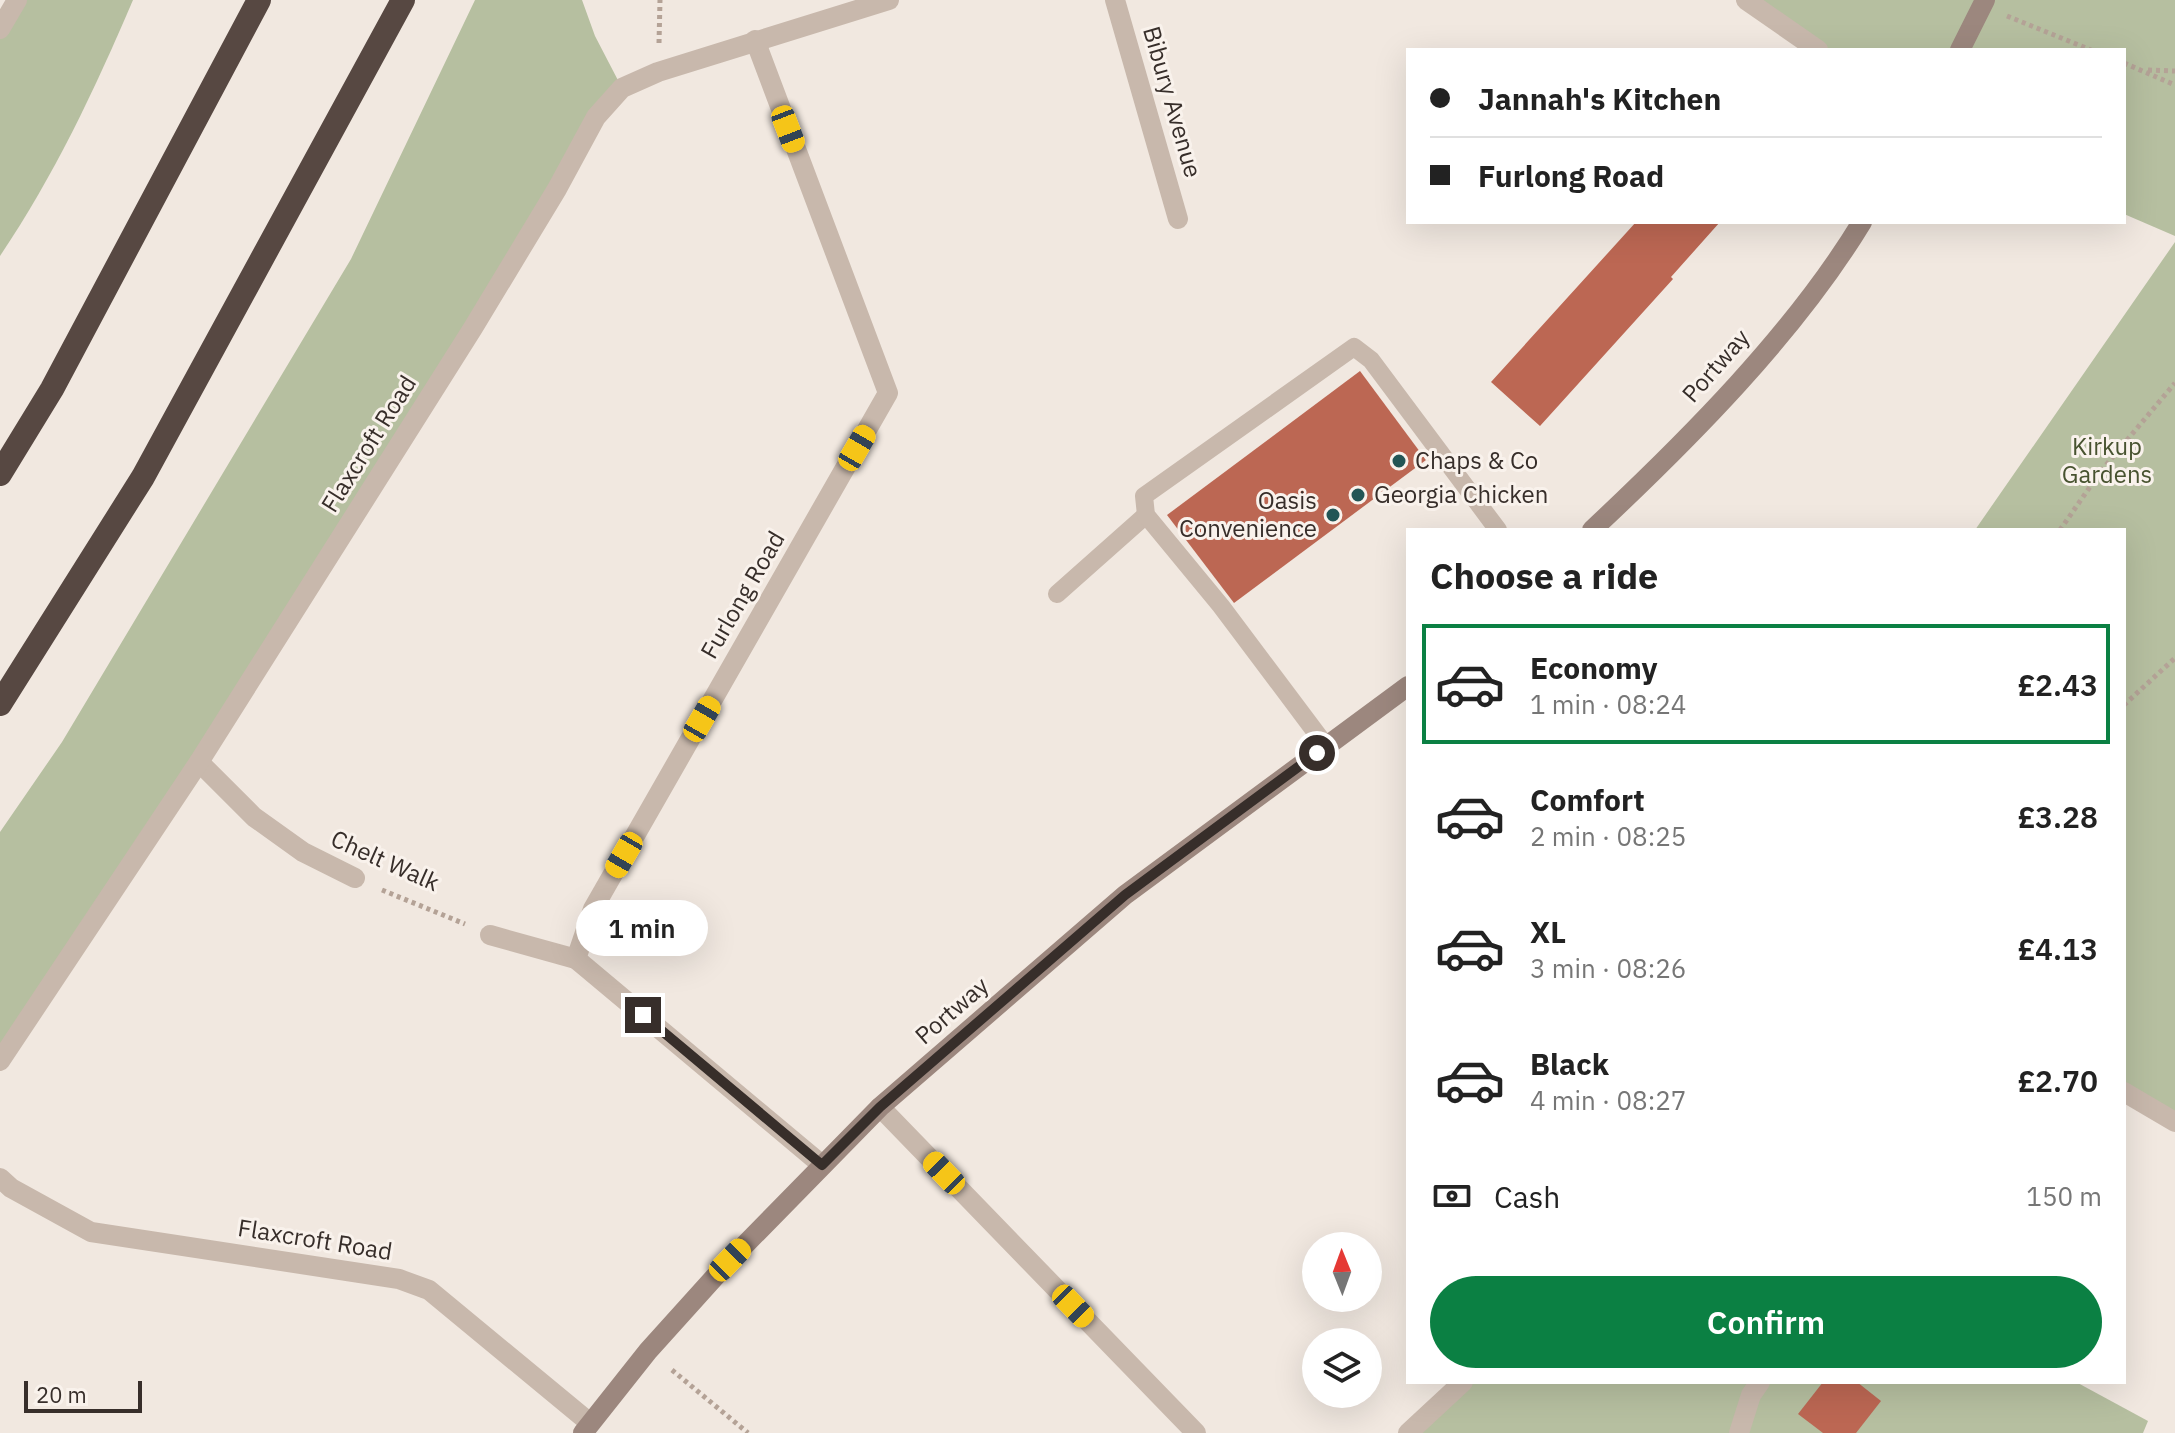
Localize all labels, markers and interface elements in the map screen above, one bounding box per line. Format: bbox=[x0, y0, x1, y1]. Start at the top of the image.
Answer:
street label: Bibury Avenue bbox=[1136, 22, 1210, 181]
text: Jannah's Kitchen bbox=[1478, 79, 1721, 118]
car bbox=[768, 102, 808, 156]
text: Furlong Road bbox=[1478, 156, 1664, 195]
street label: Portway bbox=[1674, 322, 1756, 409]
street label: Flaxcroft Road bbox=[313, 369, 423, 518]
car bbox=[835, 421, 879, 475]
park label: Kirkup Gardens bbox=[2062, 430, 2152, 490]
place label: Chaps & Co bbox=[1415, 444, 1538, 476]
marker: Chaps & Co bbox=[1390, 452, 1408, 470]
place label: Georgia Chicken bbox=[1374, 478, 1548, 510]
place label: Oasis Convenience bbox=[1179, 484, 1317, 544]
marker: Georgia Chicken bbox=[1349, 486, 1367, 504]
marker: Oasis Convenience bbox=[1324, 506, 1342, 524]
street label: Furlong Road bbox=[693, 525, 792, 664]
text: Choose a ride bbox=[1430, 552, 1658, 599]
icon: car bbox=[1434, 648, 1506, 720]
text: Economy bbox=[1530, 648, 1658, 687]
text: £2.43 bbox=[2017, 665, 2098, 704]
text: 1 min · 08:24 bbox=[1530, 687, 1686, 721]
car bbox=[680, 692, 724, 746]
route start bbox=[1299, 735, 1335, 771]
icon: car bbox=[1434, 780, 1506, 852]
text: Comfort bbox=[1530, 780, 1645, 819]
text: £3.28 bbox=[2017, 797, 2098, 836]
text: 2 min · 08:25 bbox=[1530, 819, 1686, 853]
street label: Chelt Walk bbox=[326, 822, 445, 898]
car bbox=[602, 828, 646, 882]
callout: 1 min bbox=[577, 899, 709, 955]
text: 1 min bbox=[608, 911, 676, 945]
icon: car bbox=[1434, 912, 1506, 984]
text: XL bbox=[1530, 912, 1566, 951]
text: £4.13 bbox=[2017, 929, 2098, 968]
text: 3 min · 08:26 bbox=[1530, 951, 1686, 985]
street label: Portway bbox=[908, 969, 995, 1051]
route end bbox=[625, 997, 661, 1033]
icon: car bbox=[1434, 1044, 1506, 1116]
text: Black bbox=[1530, 1044, 1609, 1083]
text: £2.70 bbox=[2017, 1061, 2098, 1100]
text: 4 min · 08:27 bbox=[1530, 1083, 1686, 1117]
car bbox=[919, 1147, 969, 1199]
icon: cash bbox=[1430, 1174, 1474, 1218]
text: Cash bbox=[1494, 1177, 1560, 1216]
text: 150 m bbox=[2026, 1179, 2102, 1213]
street label: Flaxcroft Road bbox=[236, 1211, 395, 1267]
north arrow bbox=[1302, 1232, 1382, 1312]
map controls bbox=[1302, 1232, 1382, 1408]
car bbox=[705, 1234, 755, 1286]
button: Confirm bbox=[1430, 1276, 2102, 1368]
car bbox=[1048, 1280, 1098, 1332]
button: layers bbox=[1302, 1328, 1382, 1408]
scale bar bbox=[24, 1377, 142, 1413]
text: 20 m bbox=[36, 1380, 87, 1409]

